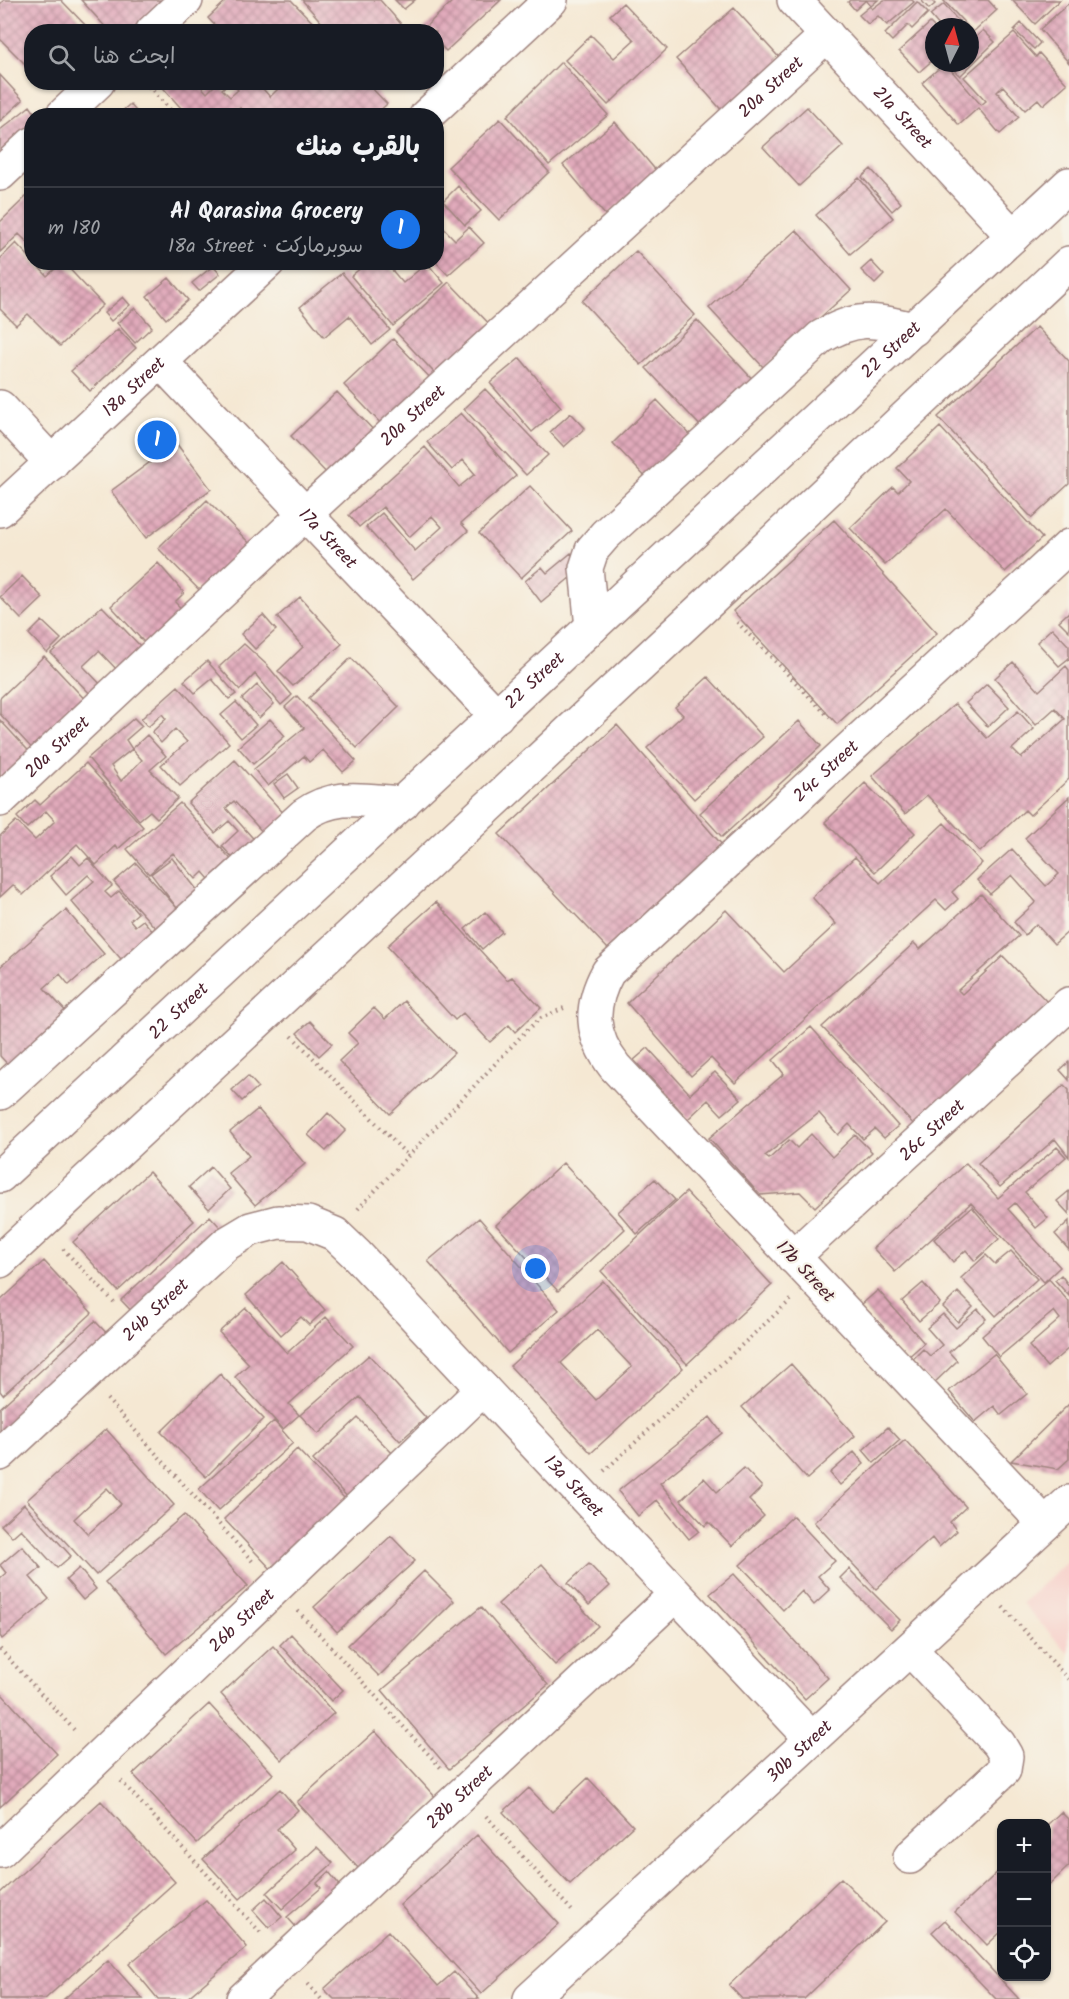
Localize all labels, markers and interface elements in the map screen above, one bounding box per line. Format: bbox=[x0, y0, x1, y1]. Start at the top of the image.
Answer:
north arrow bbox=[925, 18, 979, 72]
search box bbox=[24, 24, 444, 90]
text: ابحث هنا bbox=[93, 40, 175, 75]
icon: search bbox=[45, 41, 78, 74]
street label: 20a Street bbox=[732, 49, 812, 126]
street label: 21a Street bbox=[865, 80, 939, 157]
text: بالقرب منك bbox=[296, 127, 420, 169]
text: Al Qarasina Grocery bbox=[170, 195, 363, 230]
text: 180 m bbox=[48, 213, 100, 245]
text: 1 bbox=[397, 213, 404, 245]
text: سوبرماركت · 18a Street bbox=[168, 231, 363, 263]
street label: 22 Street bbox=[855, 314, 929, 386]
street label: 18a Street bbox=[96, 350, 174, 425]
street label: 20a Street bbox=[374, 378, 454, 454]
pin: 1 bbox=[138, 418, 176, 462]
street label: 17a Street bbox=[291, 502, 364, 577]
street label: 22 Street bbox=[498, 645, 573, 717]
street label: 20a Street bbox=[19, 709, 98, 786]
street label: 24c Street bbox=[787, 733, 867, 810]
street label: 22 Street bbox=[142, 975, 217, 1048]
street label: 26c Street bbox=[893, 1092, 973, 1169]
street label: 17b Street bbox=[768, 1234, 842, 1311]
your location bbox=[521, 1254, 550, 1283]
street label: 24b Street bbox=[116, 1271, 197, 1350]
street label: 13a Street bbox=[536, 1449, 611, 1526]
street label: 26b Street bbox=[202, 1581, 283, 1660]
street label: 30b Street bbox=[760, 1713, 841, 1790]
street label: 28b Street bbox=[420, 1758, 501, 1837]
map controls bbox=[997, 1819, 1051, 1981]
button: + bbox=[997, 1819, 1051, 1873]
button: − bbox=[997, 1873, 1051, 1927]
button: locate bbox=[997, 1927, 1051, 1981]

